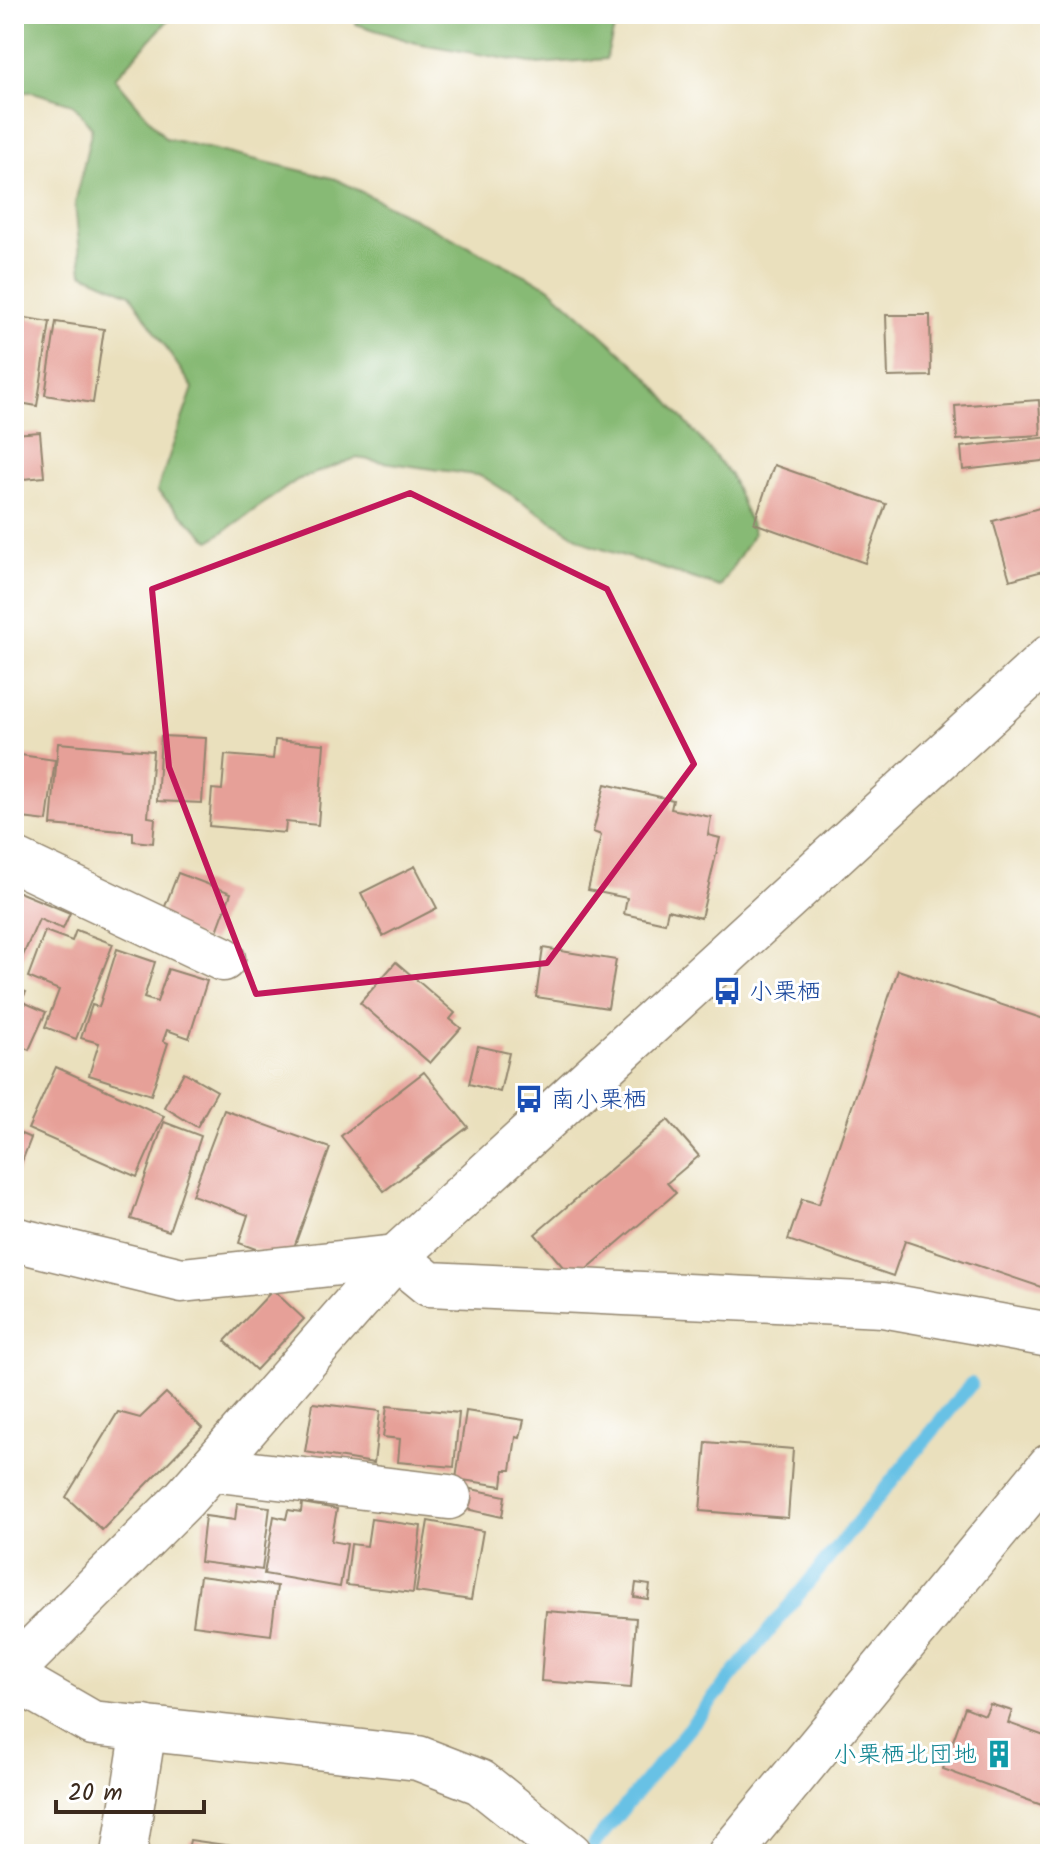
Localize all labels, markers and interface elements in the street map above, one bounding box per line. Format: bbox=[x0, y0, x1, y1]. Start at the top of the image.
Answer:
place label: 小栗栖 bbox=[749, 973, 821, 1012]
bus stop icon: 小栗栖 bbox=[712, 976, 742, 1006]
place label: 南小栗栖 bbox=[551, 1081, 647, 1120]
bus stop icon: 南小栗栖 bbox=[514, 1084, 544, 1114]
place label: 小栗栖北団地 bbox=[833, 1736, 977, 1775]
building icon: 小栗栖北団地 bbox=[984, 1739, 1014, 1769]
scale bar bbox=[56, 1764, 204, 1814]
text: 20 m bbox=[68, 1774, 123, 1813]

